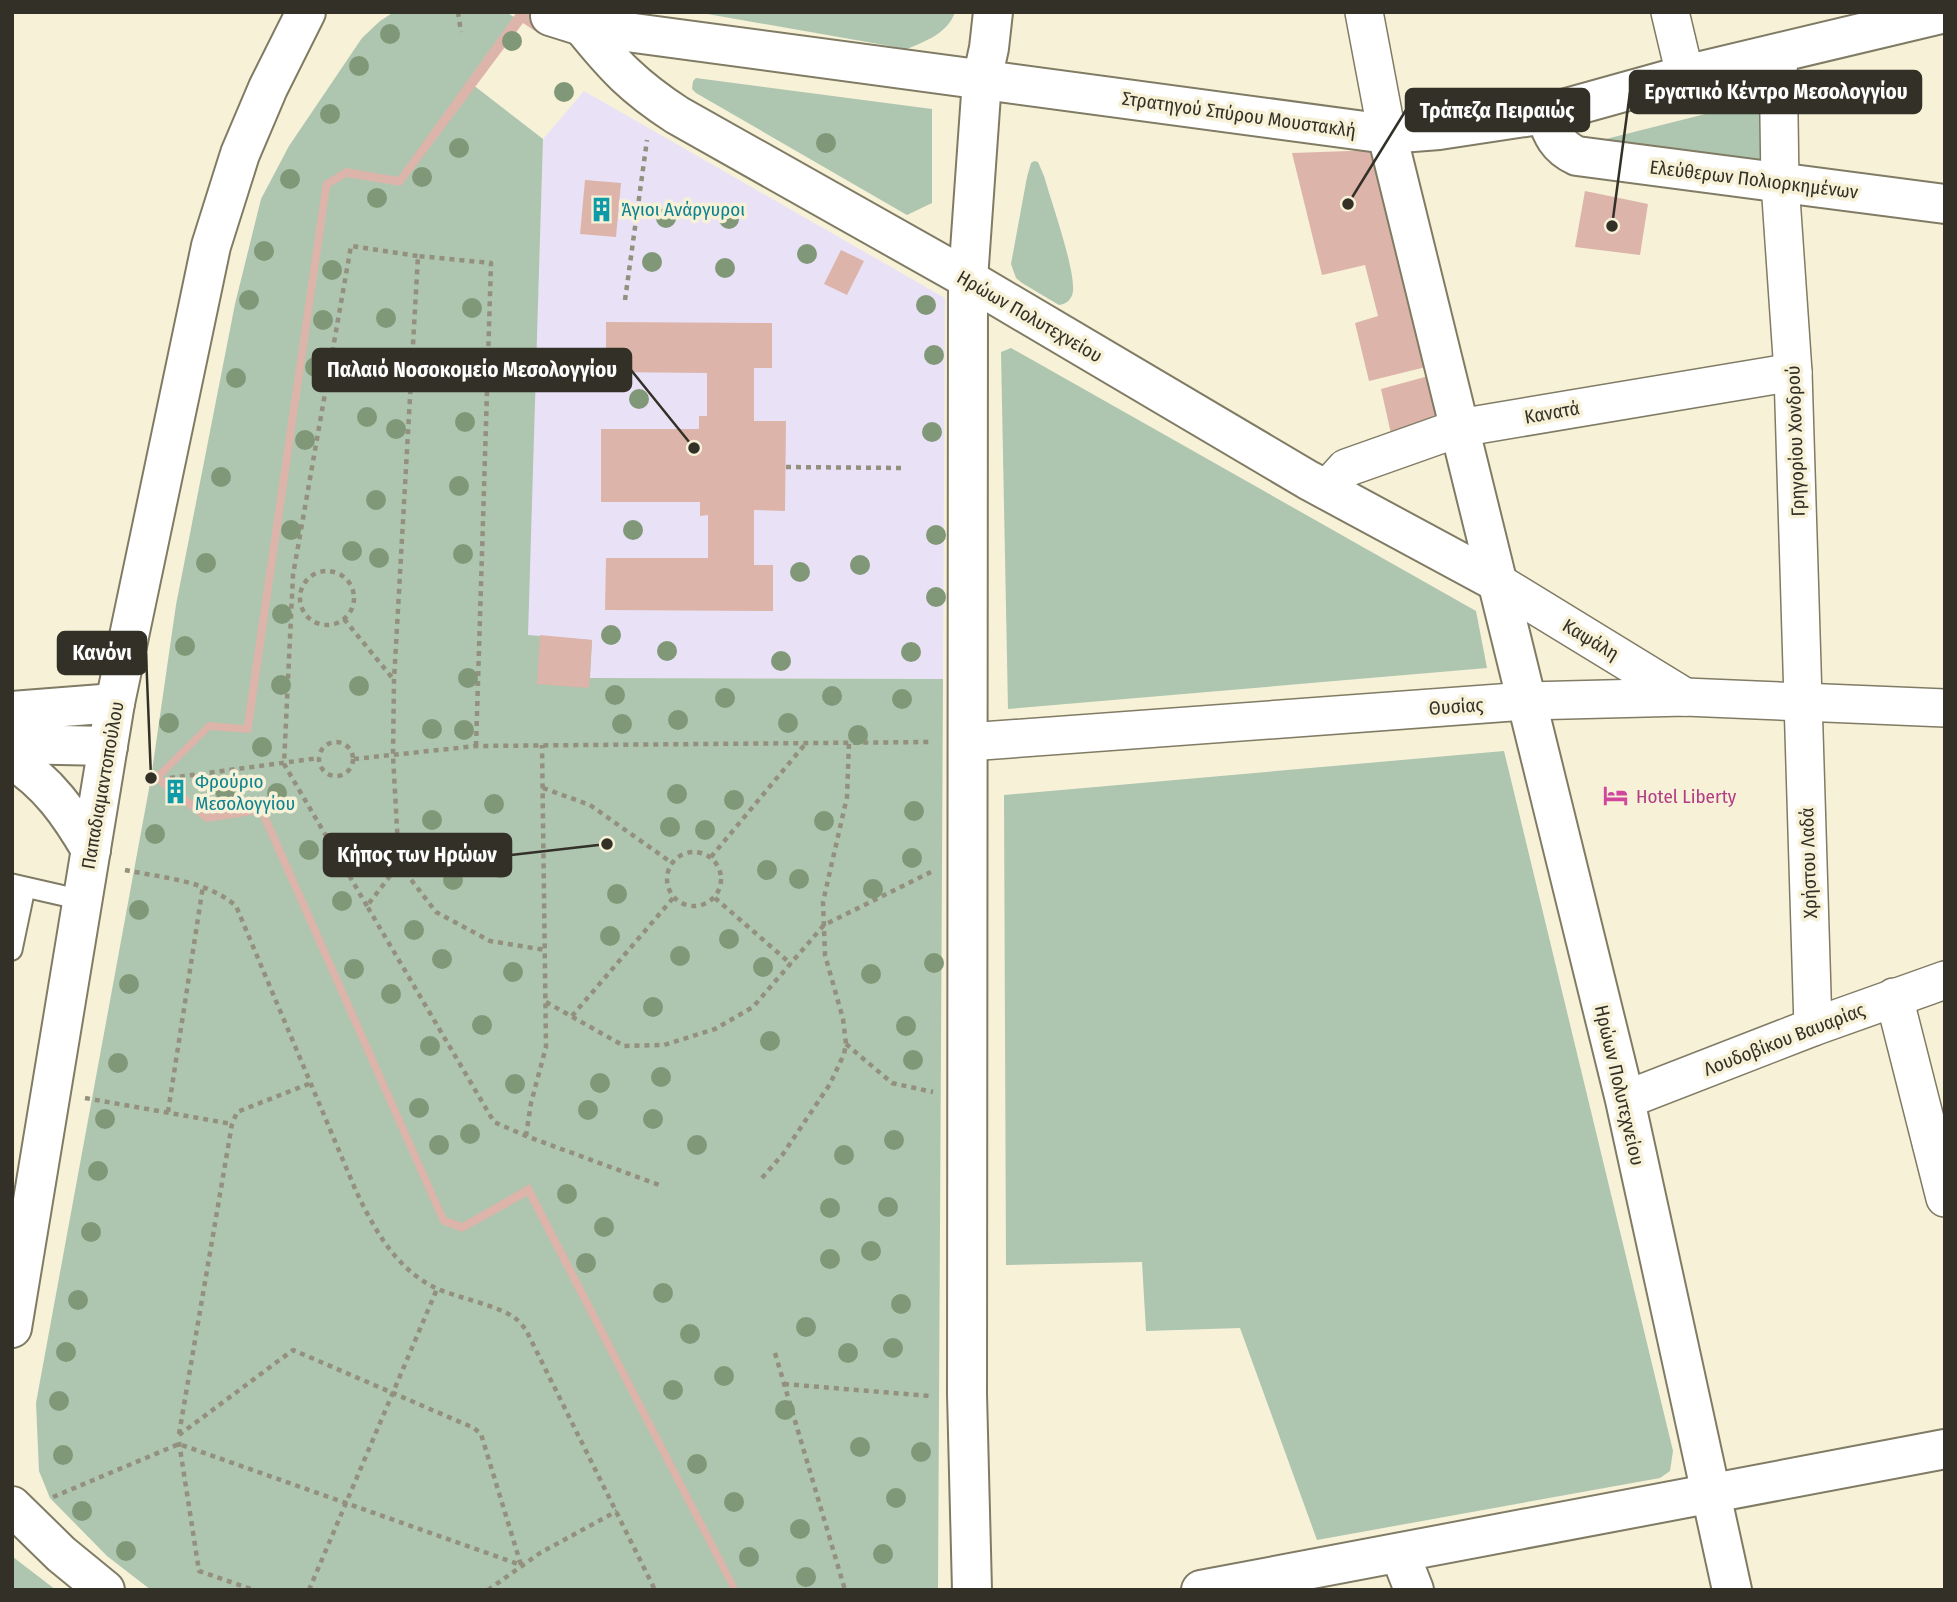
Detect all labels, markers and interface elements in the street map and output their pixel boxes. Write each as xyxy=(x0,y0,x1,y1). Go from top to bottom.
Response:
callout: Eργατικό Κέντρο Μεσολογγίου xyxy=(1630,71,1921,113)
text: Eργατικό Κέντρο Μεσολογγίου xyxy=(1644,79,1908,105)
street label: Στρατηγού Σπύρου Μουστακλή xyxy=(1121,87,1357,142)
callout: Τράπεζα Πειραιώς xyxy=(1406,89,1589,131)
text: Τράπεζα Πειραιώς xyxy=(1420,98,1575,124)
street label: Ελεύθερων Πολιορκημένων xyxy=(1648,155,1860,204)
building icon: Άγιοι Ανάργυροι xyxy=(587,195,615,223)
place label: Άγιοι Ανάργυροι xyxy=(621,198,745,221)
street label: Ηρώων Πολυτεχνείου xyxy=(953,266,1106,367)
callout: Παλαιό Νοσοκομείο Μεσολογγίου xyxy=(313,349,631,391)
text: Παλαιό Νοσοκομείο Μεσολογγίου xyxy=(327,357,617,383)
street label: Γρηγορίου Χονδρού xyxy=(1781,365,1810,517)
street label: Κανατά xyxy=(1523,396,1581,429)
street label: Καψάλη xyxy=(1558,614,1623,665)
callout: Κανόνι xyxy=(58,632,146,674)
text: Κανόνι xyxy=(72,640,132,666)
street label: Θυσίας xyxy=(1428,693,1484,720)
street label: Παπαδιαμαντοπούλου xyxy=(76,699,129,871)
place label: Φρούριο Μεσολογγίου xyxy=(195,770,295,815)
building icon: Φρούριο Μεσολογγίου xyxy=(161,778,189,806)
hotel icon: Hotel Liberty xyxy=(1602,782,1630,810)
place label: Hotel Liberty xyxy=(1636,785,1737,808)
street label: Χρήστου Λαδά xyxy=(1795,807,1822,919)
callout: Κήπος των Ηρώων xyxy=(324,834,511,876)
text: Κήπος των Ηρώων xyxy=(337,842,497,868)
street label: Λουδοβίκου Βαυαρίας xyxy=(1700,998,1868,1081)
street label: Ηρώων Πολυτεχνείου xyxy=(1590,1003,1649,1168)

